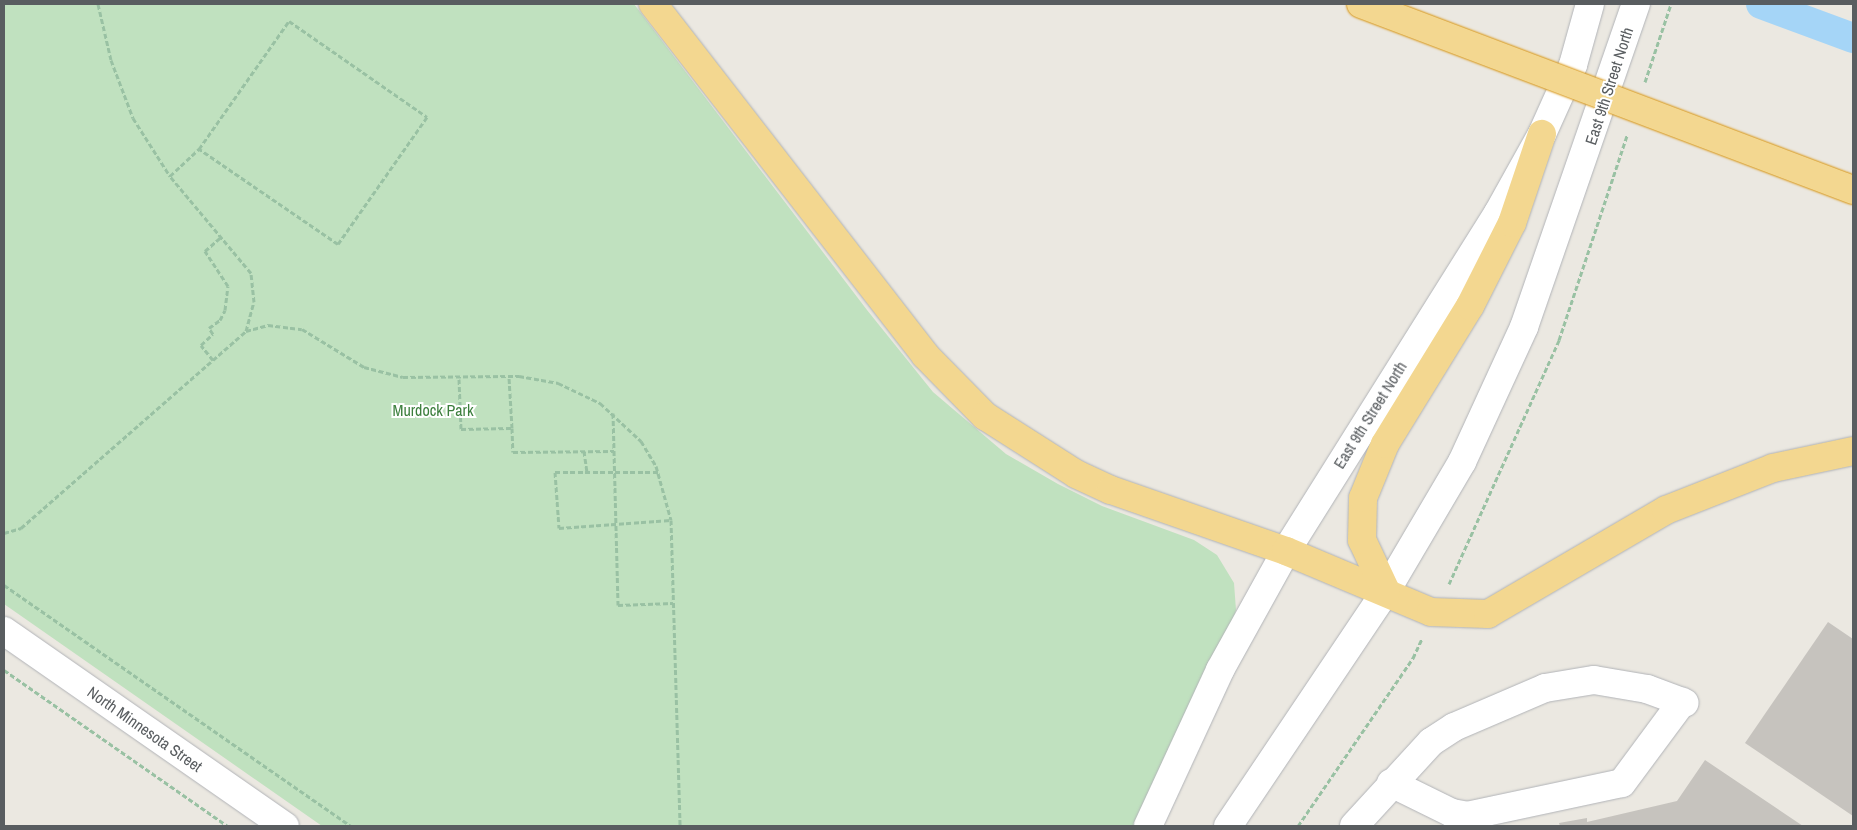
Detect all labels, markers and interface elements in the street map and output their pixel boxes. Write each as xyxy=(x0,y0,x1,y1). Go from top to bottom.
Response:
street label: East 9th Street North xyxy=(1581,25,1637,147)
street label: East 9th Street North xyxy=(1329,358,1411,472)
park label: Murdock Park xyxy=(393,400,473,420)
street label: North Minnesota Street xyxy=(84,682,206,776)

